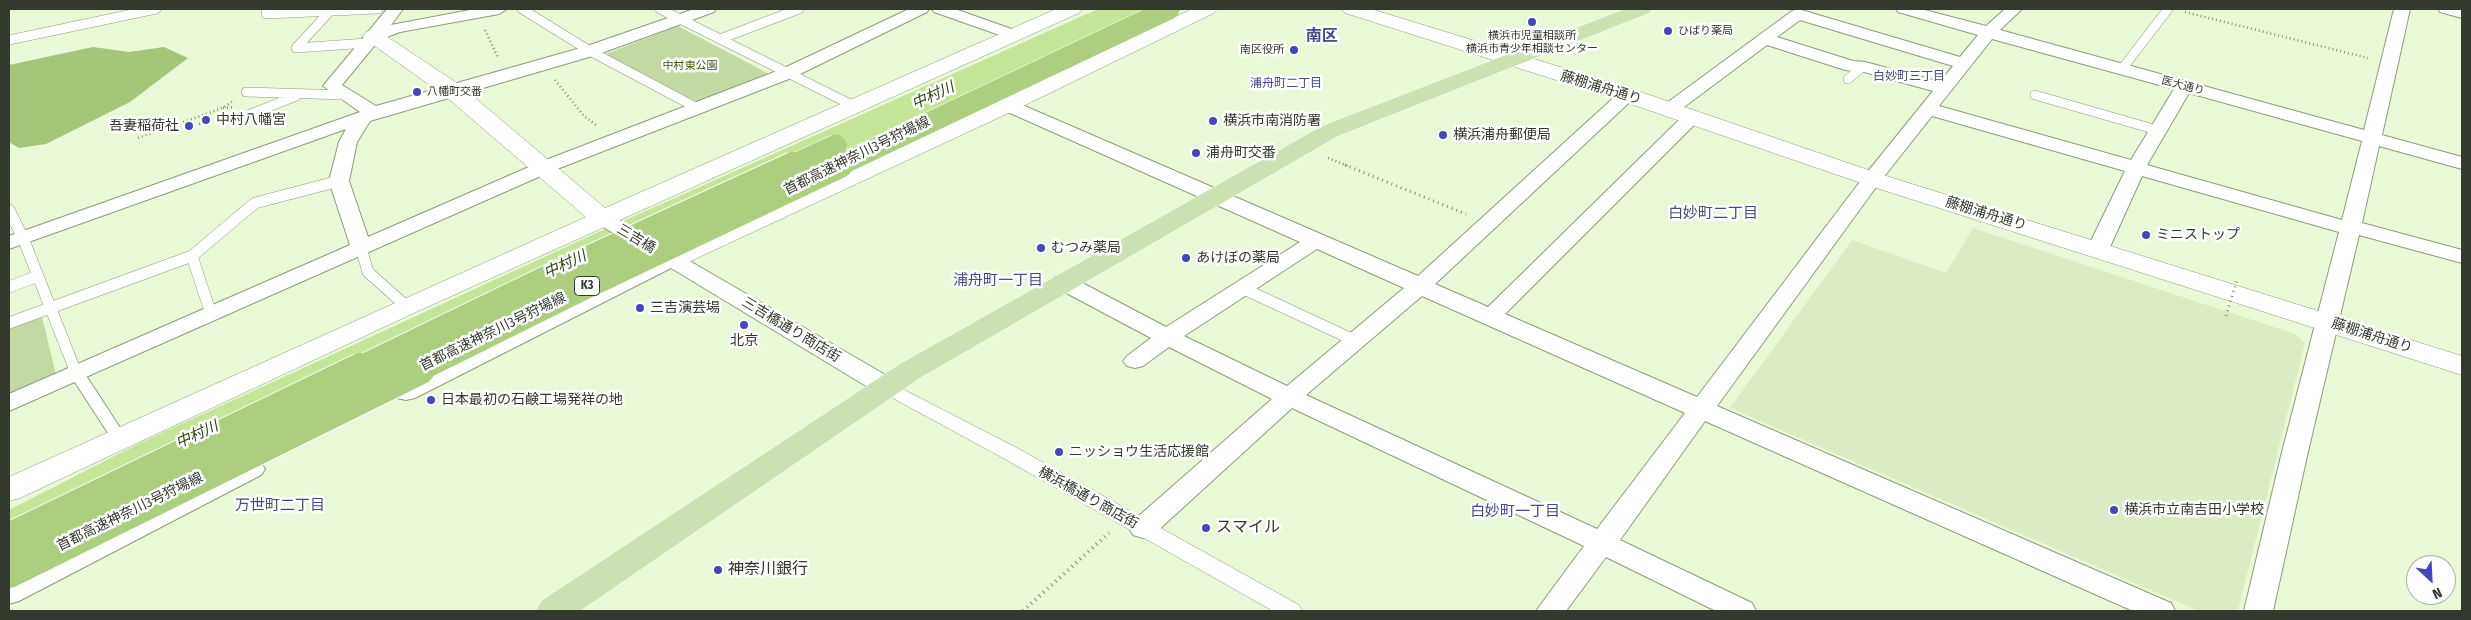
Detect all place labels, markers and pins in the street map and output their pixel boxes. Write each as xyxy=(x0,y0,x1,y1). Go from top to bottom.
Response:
marker: 横浜市児童相談所 横浜市青少年相談センター xyxy=(1526,16,1538,28)
place label: ひばり薬局 xyxy=(1678,24,1733,38)
marker: ひばり薬局 xyxy=(1662,25,1674,37)
place label: 横浜市児童相談所 横浜市青少年相談センター xyxy=(1466,29,1598,55)
place label: 南区役所 xyxy=(1240,43,1284,57)
marker: 南区役所 xyxy=(1288,44,1300,56)
place label: 八幡町交番 xyxy=(427,85,482,99)
marker: 八幡町交番 xyxy=(411,86,423,98)
place label: 中村八幡宮 xyxy=(216,112,286,128)
place label: 横浜市南消防署 xyxy=(1223,113,1321,129)
marker: 中村八幡宮 xyxy=(200,114,212,126)
marker: 横浜市南消防署 xyxy=(1207,115,1219,127)
place label: 吾妻稲荷社 xyxy=(109,118,179,134)
marker: 吾妻稲荷社 xyxy=(183,120,195,132)
place label: 横浜浦舟郵便局 xyxy=(1453,127,1551,143)
marker: 横浜浦舟郵便局 xyxy=(1437,129,1449,141)
place label: 浦舟町交番 xyxy=(1206,145,1276,161)
marker: 浦舟町交番 xyxy=(1190,147,1202,159)
place label: ミニストップ xyxy=(2156,227,2240,243)
marker: ミニストップ xyxy=(2140,229,2152,241)
place label: むつみ薬局 xyxy=(1051,240,1121,256)
marker: むつみ薬局 xyxy=(1035,242,1047,254)
place label: あけぼの薬局 xyxy=(1196,250,1280,266)
marker: あけぼの薬局 xyxy=(1180,252,1192,264)
place label: 三吉演芸場 xyxy=(650,300,720,316)
marker: 三吉演芸場 xyxy=(634,302,646,314)
marker: 北京 xyxy=(738,319,750,331)
place label: 北京 xyxy=(730,333,758,349)
place label: 日本最初の石鹸工場発祥の地 xyxy=(441,392,623,408)
marker: 日本最初の石鹸工場発祥の地 xyxy=(425,394,437,406)
place label: ニッショウ生活応援館 xyxy=(1069,444,1209,460)
marker: ニッショウ生活応援館 xyxy=(1053,446,1065,458)
place label: 横浜市立南吉田小学校 xyxy=(2124,502,2264,518)
marker: 横浜市立南吉田小学校 xyxy=(2108,504,2120,516)
place label: スマイル xyxy=(1216,518,1280,538)
marker: スマイル xyxy=(1200,522,1212,534)
place label: 神奈川銀行 xyxy=(728,560,808,580)
marker: 神奈川銀行 xyxy=(712,564,724,576)

